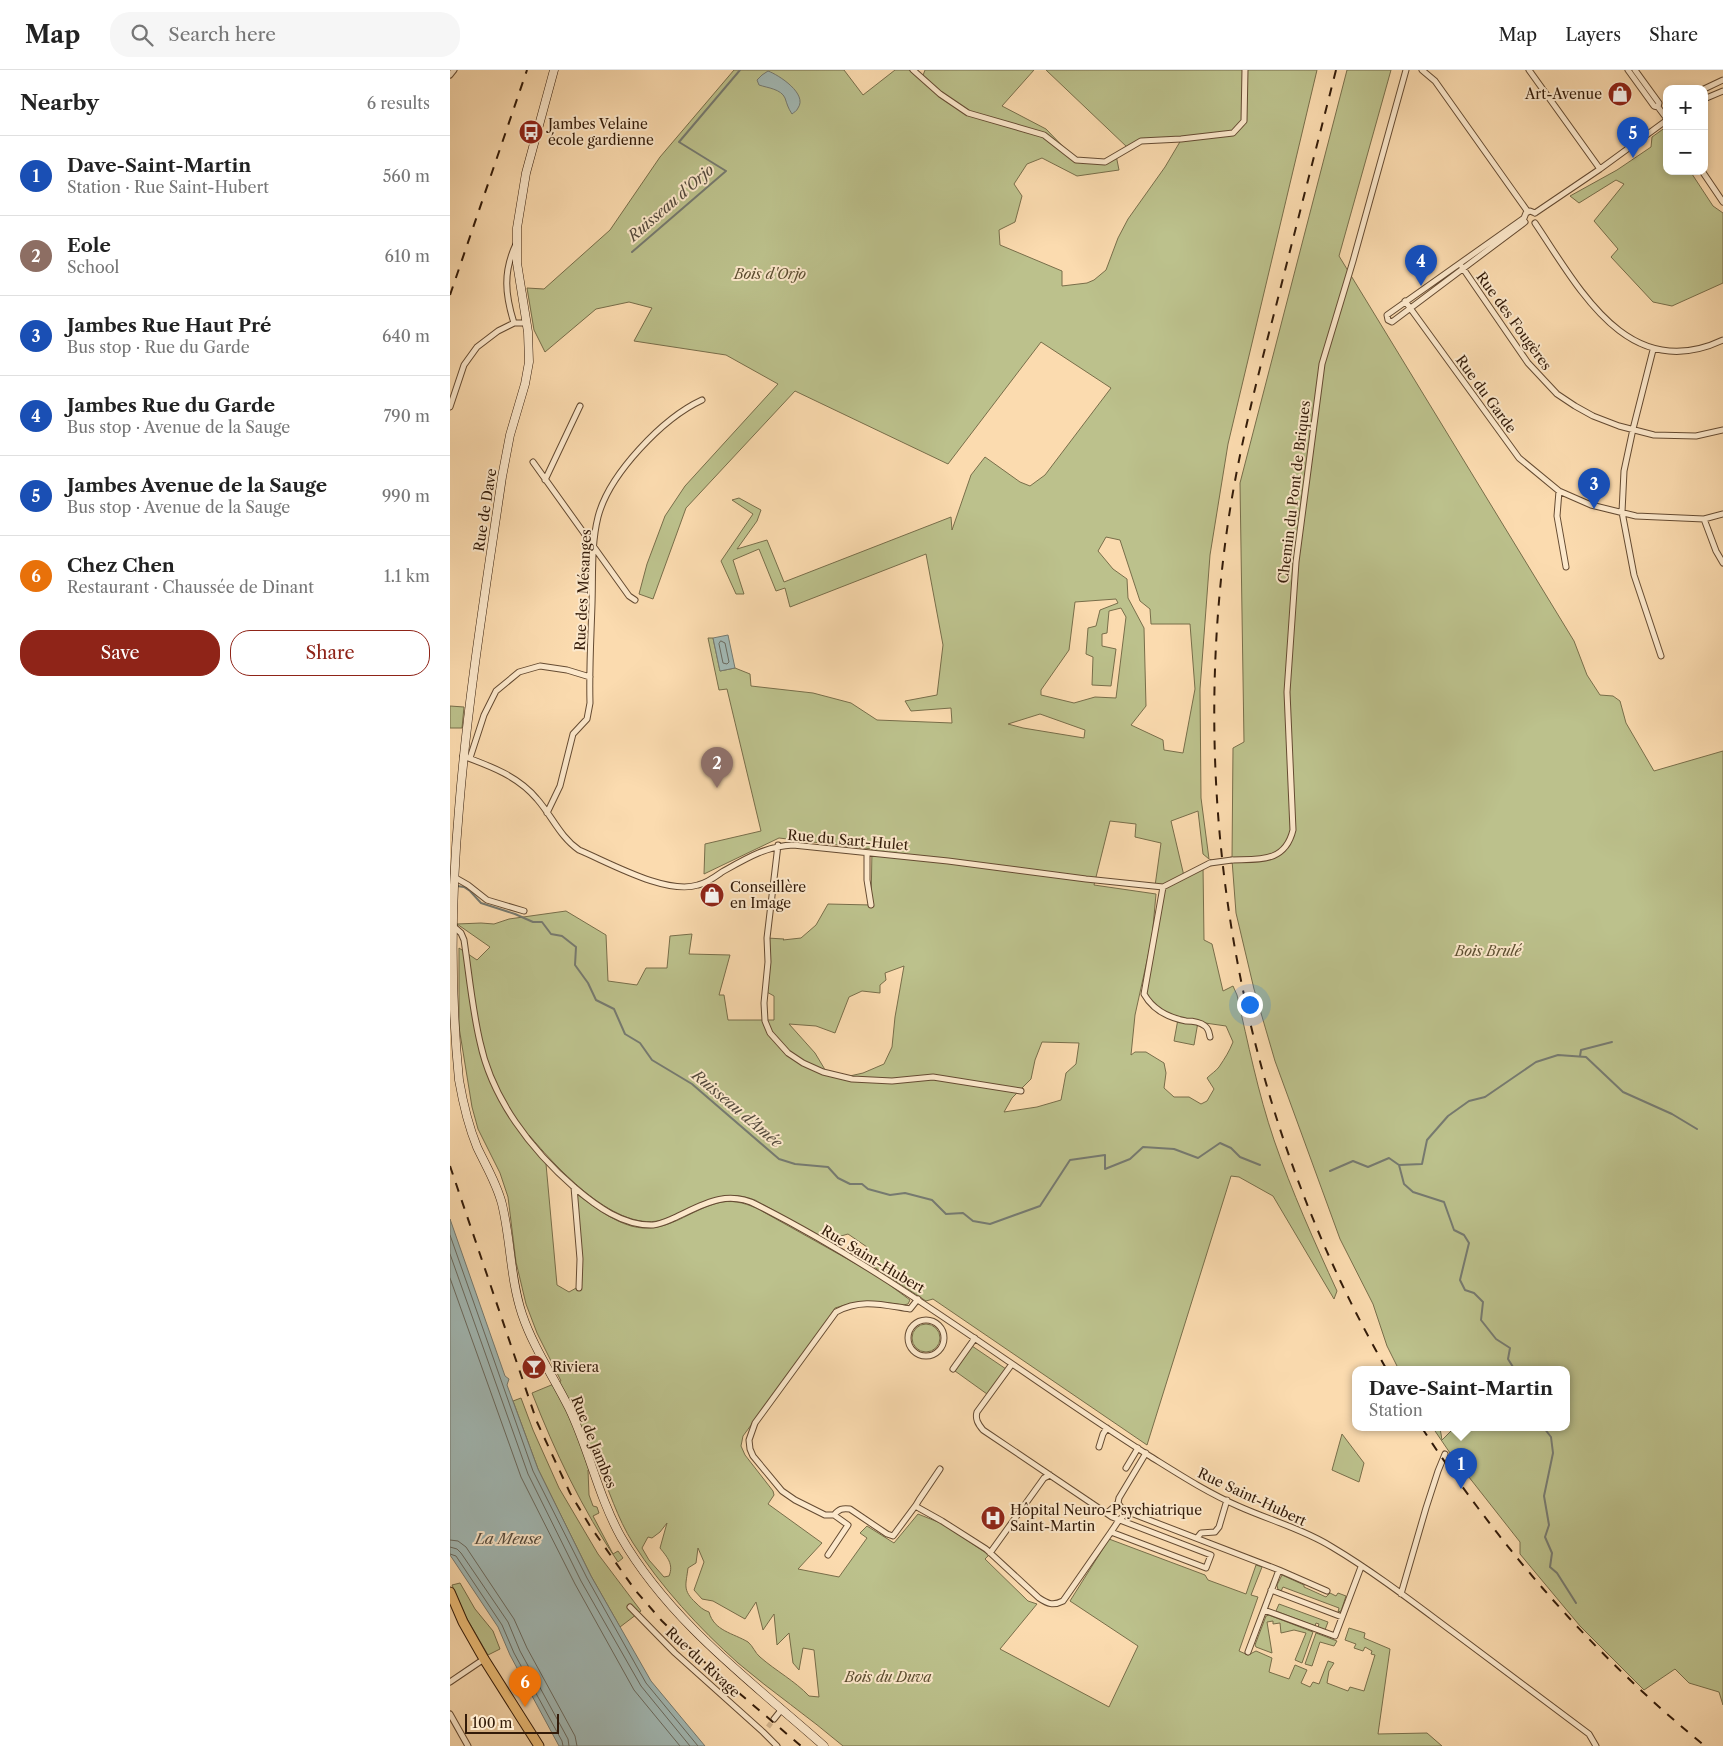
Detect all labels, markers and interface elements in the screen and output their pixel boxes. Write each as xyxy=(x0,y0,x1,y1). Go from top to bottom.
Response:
search box xyxy=(110,12,460,57)
text: Map xyxy=(25,20,80,49)
icon: search xyxy=(128,21,156,49)
text: Search here xyxy=(168,23,276,46)
text: Map xyxy=(1499,24,1537,46)
text: Layers xyxy=(1565,24,1621,46)
text: Share xyxy=(1649,24,1698,46)
shop icon: Art-Avenue xyxy=(1607,81,1633,107)
place label: Art-Avenue xyxy=(1524,85,1602,103)
map controls xyxy=(1663,85,1708,175)
button: + xyxy=(1663,85,1708,130)
text: Nearby xyxy=(20,90,99,115)
text: 6 results xyxy=(367,93,430,113)
place label: Jambes Velaine école gardienne xyxy=(546,115,654,149)
pin: 5 xyxy=(1617,117,1649,158)
bus stop icon: Jambes Velaine école gardienne xyxy=(518,119,544,145)
button: − xyxy=(1663,130,1708,175)
text: Dave-Saint-Martin xyxy=(67,154,251,177)
water label: Ruisseau d'Orjo xyxy=(623,160,718,246)
text: 1 xyxy=(32,166,40,186)
text: 560 m xyxy=(383,166,430,186)
text: Station · Rue Saint-Hubert xyxy=(67,177,269,197)
text: Eole xyxy=(67,234,111,257)
pin: 4 xyxy=(1405,245,1437,286)
text: 2 xyxy=(31,246,41,266)
text: 610 m xyxy=(385,246,430,266)
text: School xyxy=(67,257,119,277)
park label: Bois d'Orjo xyxy=(733,265,806,283)
street label: Rue des Fougères xyxy=(1472,268,1556,374)
text: Jambes Rue Haut Pré xyxy=(67,314,271,337)
text: 3 xyxy=(31,326,41,346)
text: 640 m xyxy=(382,326,430,346)
text: Bus stop · Rue du Garde xyxy=(67,337,250,357)
street label: Rue du Garde xyxy=(1452,351,1520,437)
text: Jambes Rue du Garde xyxy=(67,394,275,417)
street label: Chemin du Pont de Briques xyxy=(1274,400,1314,584)
text: 4 xyxy=(31,406,41,426)
text: 790 m xyxy=(383,406,430,426)
text: Bus stop · Avenue de la Sauge xyxy=(67,417,290,437)
street label: Rue de Dave xyxy=(470,467,500,553)
pin: 3 xyxy=(1578,468,1610,509)
text: Jambes Avenue de la Sauge xyxy=(67,474,327,497)
text: 5 xyxy=(32,486,40,506)
text: 990 m xyxy=(382,486,430,506)
text: Bus stop · Avenue de la Sauge xyxy=(67,497,290,517)
street label: Rue des Mésanges xyxy=(571,529,595,651)
text: Chez Chen xyxy=(67,554,175,577)
text: 6 xyxy=(31,566,41,586)
text: 1.1 km xyxy=(384,566,430,586)
text: Restaurant · Chaussée de Dinant xyxy=(67,577,314,597)
button: Save xyxy=(20,630,220,676)
button: Share xyxy=(230,630,430,676)
pin: 2 xyxy=(701,747,733,788)
street label: Rue du Sart-Hulet xyxy=(787,826,909,854)
place label: Conseillère en Image xyxy=(730,878,806,912)
shop icon: Conseillère en Image xyxy=(699,882,725,908)
park label: Bois Brulé xyxy=(1454,942,1523,960)
your location xyxy=(1237,992,1263,1018)
water label: Ruisseau d'Amée xyxy=(688,1065,787,1152)
street label: Rue Saint-Hubert xyxy=(818,1221,928,1297)
bar icon: Riviera xyxy=(521,1354,547,1380)
place label: Riviera xyxy=(552,1358,600,1376)
popup xyxy=(1352,1366,1570,1431)
text: Dave-Saint-Martin xyxy=(1369,1377,1553,1400)
street label: Rue de Jambes xyxy=(567,1393,621,1491)
text: Station xyxy=(1369,1400,1423,1420)
pin: 1 xyxy=(1445,1448,1477,1489)
street label: Rue Saint-Hubert xyxy=(1195,1464,1309,1530)
place label: Hôpital Neuro-Psychiatrique Saint-Martin xyxy=(1010,1501,1202,1535)
hospital icon: Hôpital Neuro-Psychiatrique Saint-Martin xyxy=(980,1505,1006,1531)
water label: La Meuse xyxy=(474,1529,542,1548)
street label: Rue du Rivage xyxy=(662,1623,744,1701)
pin: 6 xyxy=(509,1666,541,1707)
park label: Bois du Duva xyxy=(844,1668,932,1686)
scale bar xyxy=(465,1711,559,1734)
text: 100 m xyxy=(472,1714,512,1732)

